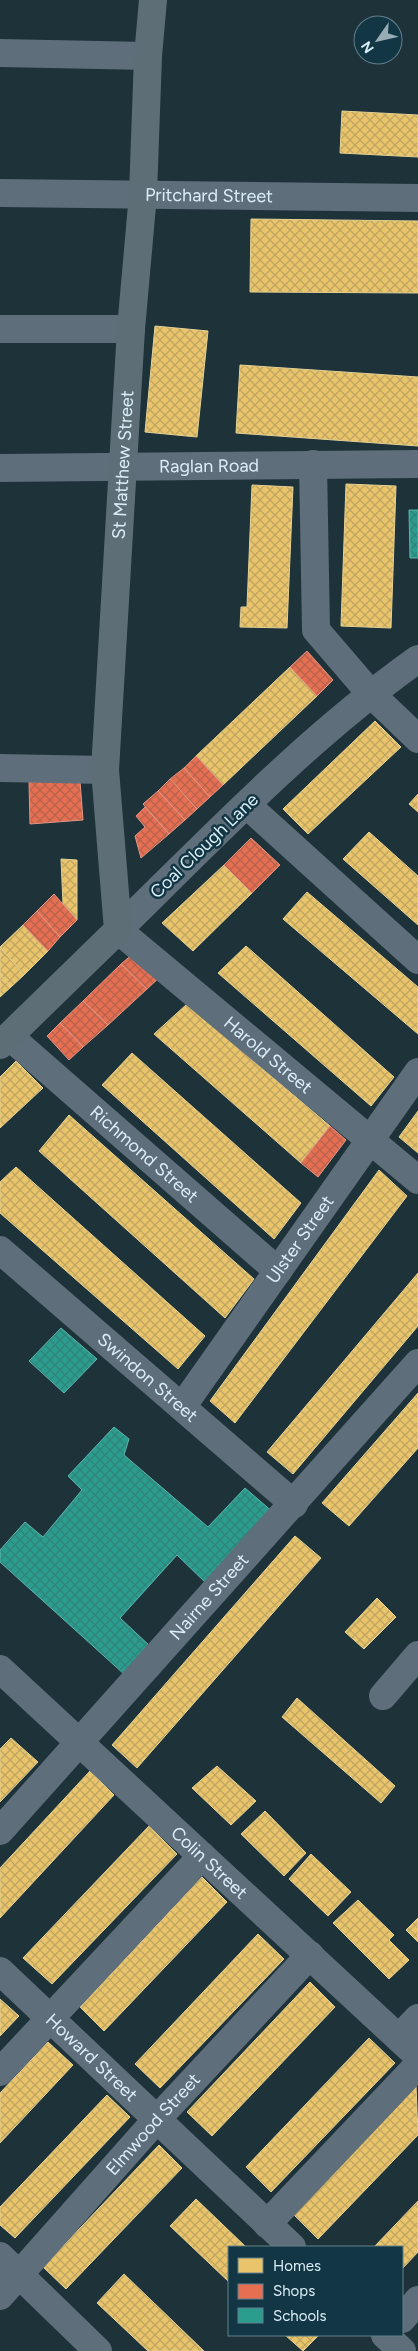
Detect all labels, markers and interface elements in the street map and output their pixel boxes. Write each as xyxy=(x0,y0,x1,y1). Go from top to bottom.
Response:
north arrow xyxy=(353,15,403,65)
text: N xyxy=(358,38,378,56)
street label: Pritchard Street xyxy=(145,184,273,207)
street label: St Matthew Street xyxy=(108,390,138,540)
street label: Raglan Road xyxy=(159,455,259,477)
street label: Coal Clough Lane xyxy=(145,789,263,903)
street label: Harold Street xyxy=(219,1012,317,1098)
street label: Richmond Street xyxy=(85,1101,203,1207)
street label: Ulster Street xyxy=(262,1191,339,1288)
street label: Swindon Street xyxy=(93,1328,202,1427)
street label: Nairne Street xyxy=(165,1549,254,1644)
street label: Colin Street xyxy=(166,1822,252,1904)
street label: Howard Street xyxy=(41,2009,142,2106)
street label: Elmwood Street xyxy=(101,2069,205,2180)
legend xyxy=(228,2246,403,2336)
text: Homes xyxy=(273,2257,321,2275)
text: Shops xyxy=(273,2282,315,2300)
text: Schools xyxy=(273,2307,326,2325)

